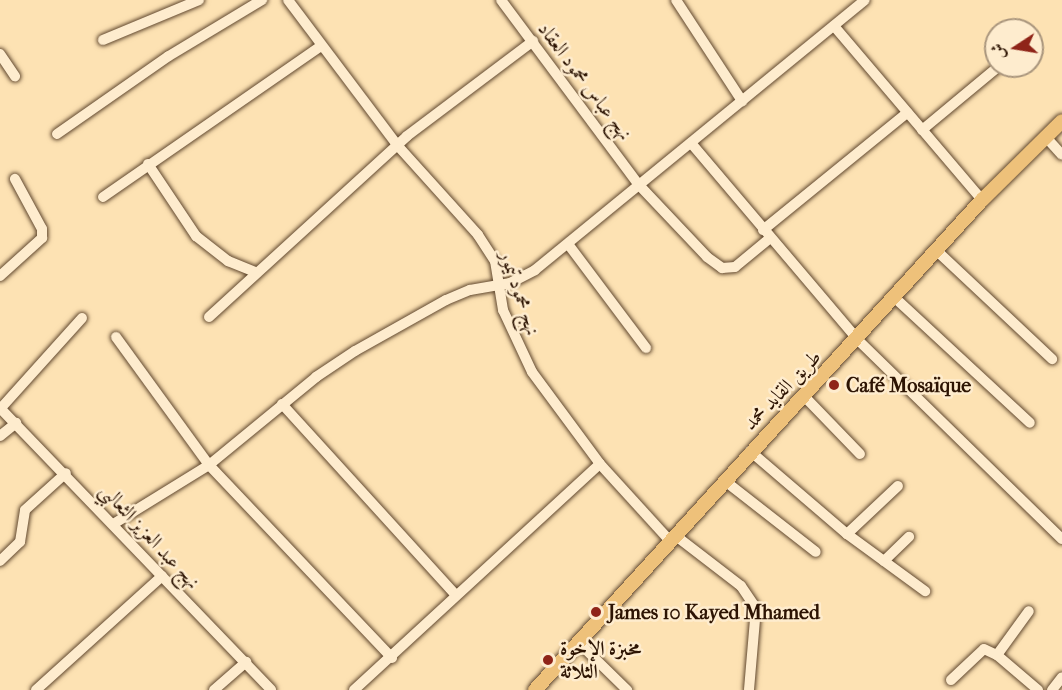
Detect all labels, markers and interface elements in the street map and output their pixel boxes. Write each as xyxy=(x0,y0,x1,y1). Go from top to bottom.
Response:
street label: نهج عباس محمود العقاد xyxy=(533,17,637,145)
north arrow xyxy=(984,18,1044,78)
text: ش xyxy=(987,42,1009,61)
street label: نهج محمود تيمور xyxy=(495,248,545,338)
street label: طريق القايد محمد xyxy=(738,345,826,435)
place label: Café Mosaïque xyxy=(846,373,971,397)
marker: Café Mosaïque xyxy=(827,378,841,392)
street label: نهج عبد العزيز الثعالبي xyxy=(95,478,205,594)
place label: James 10 Kayed Mhamed xyxy=(608,600,820,624)
marker: James 10 Kayed Mhamed xyxy=(589,605,603,619)
place label: مخبزة الإخوة الثلاثة xyxy=(560,636,641,683)
marker: مخبزة الإخوة الثلاثة xyxy=(541,653,555,667)

